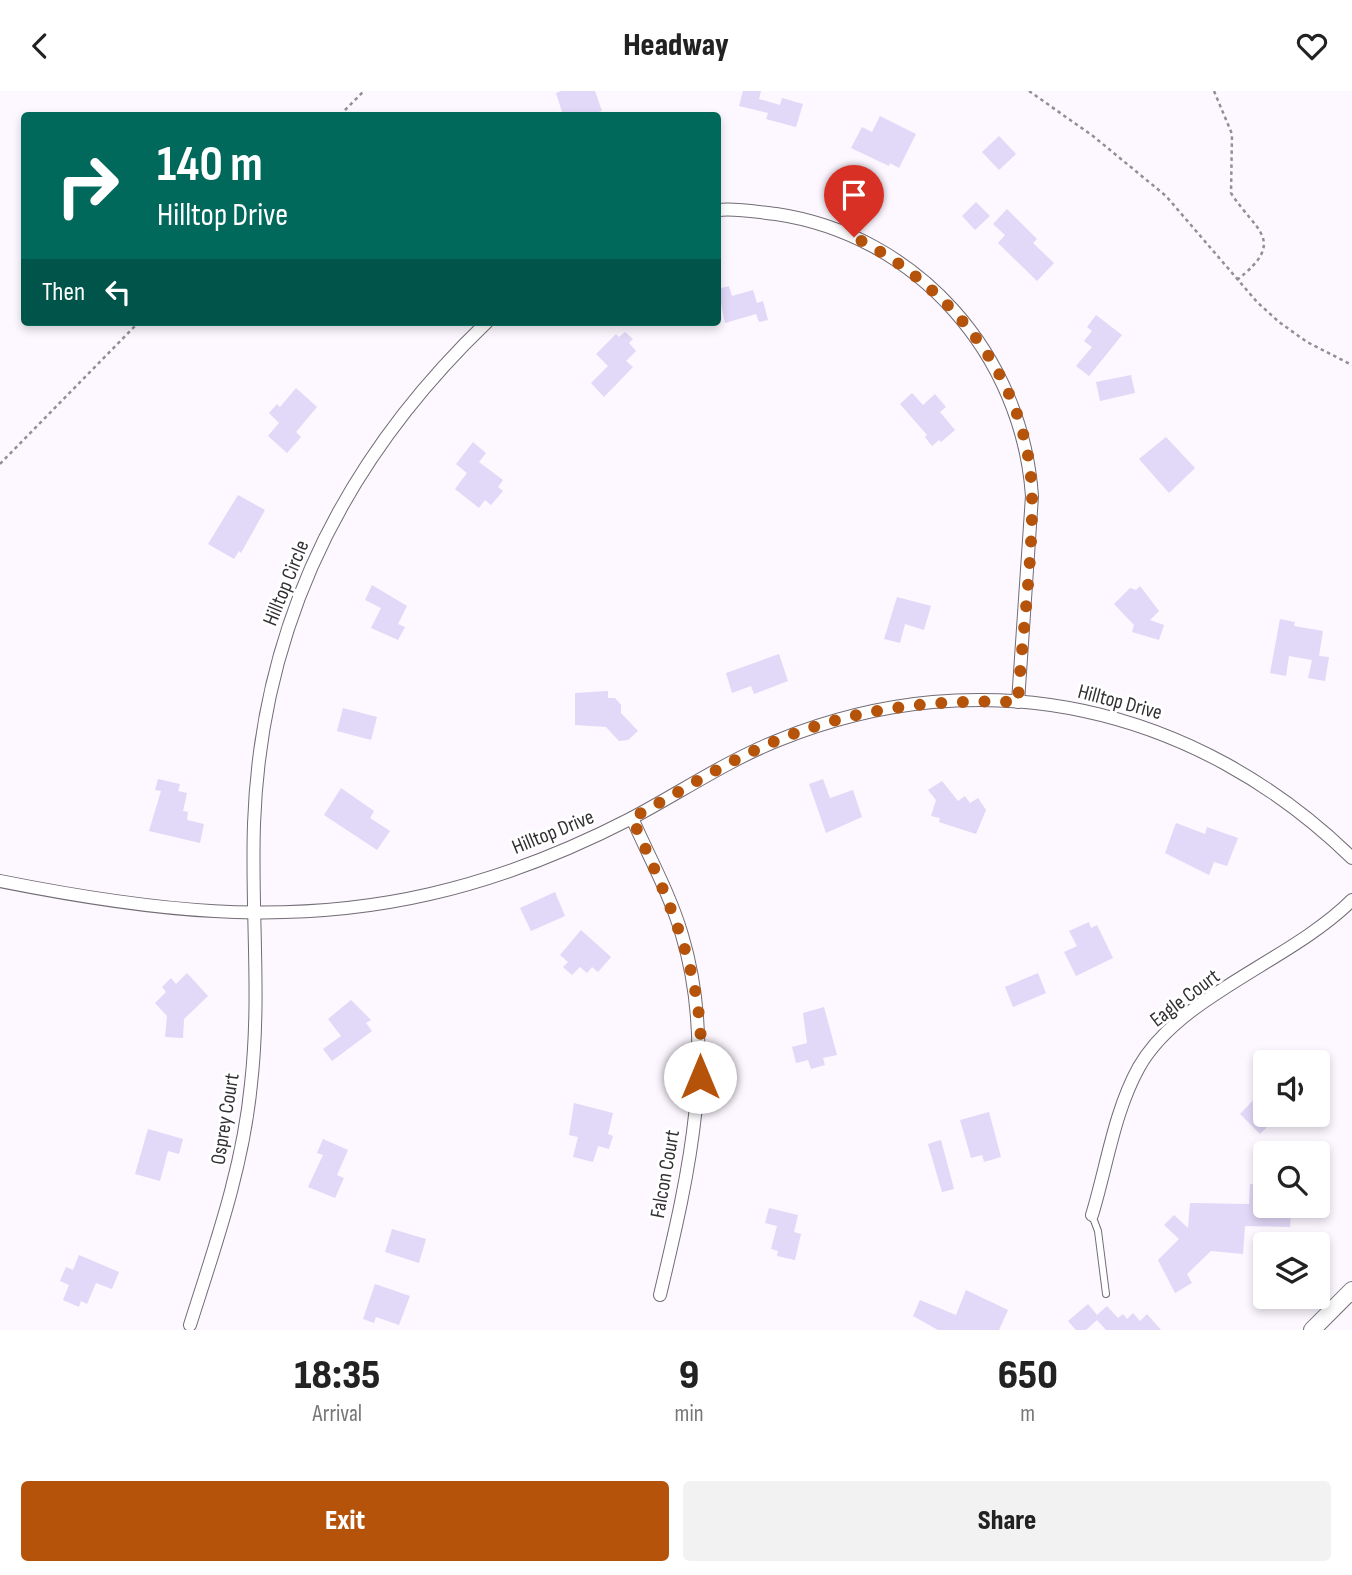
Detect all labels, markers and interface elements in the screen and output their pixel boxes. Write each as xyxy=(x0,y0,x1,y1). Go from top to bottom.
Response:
text: Headway xyxy=(623,26,729,65)
icon: back xyxy=(21,27,59,65)
icon: heart xyxy=(1293,27,1331,65)
text: 140 m xyxy=(157,136,263,195)
icon: right xyxy=(42,140,133,231)
pin xyxy=(824,165,884,237)
icon: arrive xyxy=(835,176,873,214)
text: Hilltop Drive xyxy=(157,196,288,235)
icon: left xyxy=(99,273,137,311)
text: Then xyxy=(42,277,85,308)
street label: Hilltop Circle xyxy=(258,537,314,629)
street label: Hilltop Drive xyxy=(1075,679,1165,725)
street label: Hilltop Drive xyxy=(508,804,598,860)
street label: Eagle Court xyxy=(1145,964,1225,1032)
position arrow xyxy=(663,1040,737,1114)
map controls xyxy=(1253,1050,1330,1309)
button: sound xyxy=(1253,1050,1330,1127)
street label: Osprey Court xyxy=(205,1072,245,1166)
street label: Falcon Court xyxy=(645,1128,685,1220)
button: search xyxy=(1253,1141,1330,1218)
button: layers xyxy=(1253,1232,1330,1309)
text: 18:35 xyxy=(294,1350,380,1401)
text: 9 xyxy=(679,1350,699,1401)
text: 650 xyxy=(998,1350,1058,1401)
text: Arrival xyxy=(313,1400,362,1428)
text: min xyxy=(675,1400,704,1428)
text: m xyxy=(1020,1400,1035,1428)
button: Exit xyxy=(21,1481,669,1561)
button: Share xyxy=(683,1481,1331,1561)

